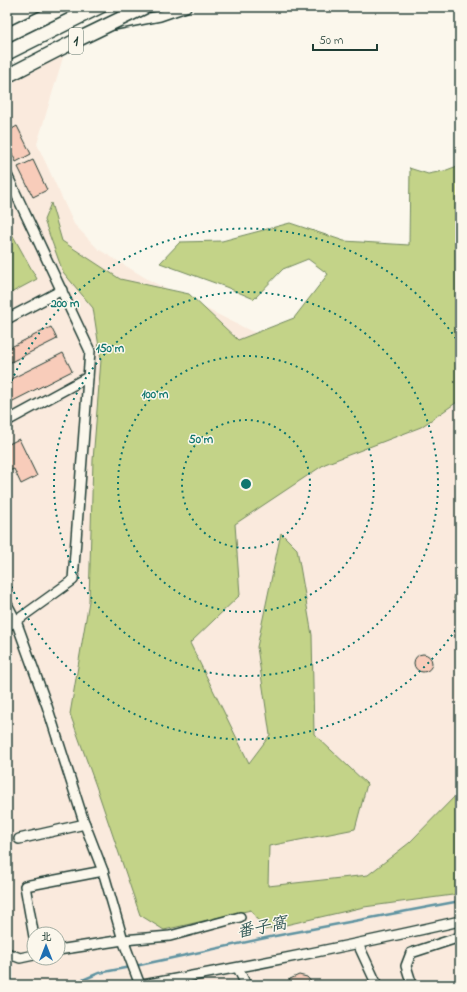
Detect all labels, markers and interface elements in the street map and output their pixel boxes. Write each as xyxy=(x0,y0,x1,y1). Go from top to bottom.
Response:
scale bar xyxy=(313,26,377,52)
road number: 1 xyxy=(69,28,83,54)
text: 50 m xyxy=(319,32,343,50)
text: 200 m xyxy=(50,295,80,313)
text: 150 m xyxy=(96,340,125,358)
text: 100 m xyxy=(142,386,169,404)
text: 50 m xyxy=(189,431,214,449)
centre of rings xyxy=(239,477,253,491)
water label: 番子窩 xyxy=(235,910,291,945)
north arrow xyxy=(26,926,66,966)
text: 北 xyxy=(41,929,52,945)

